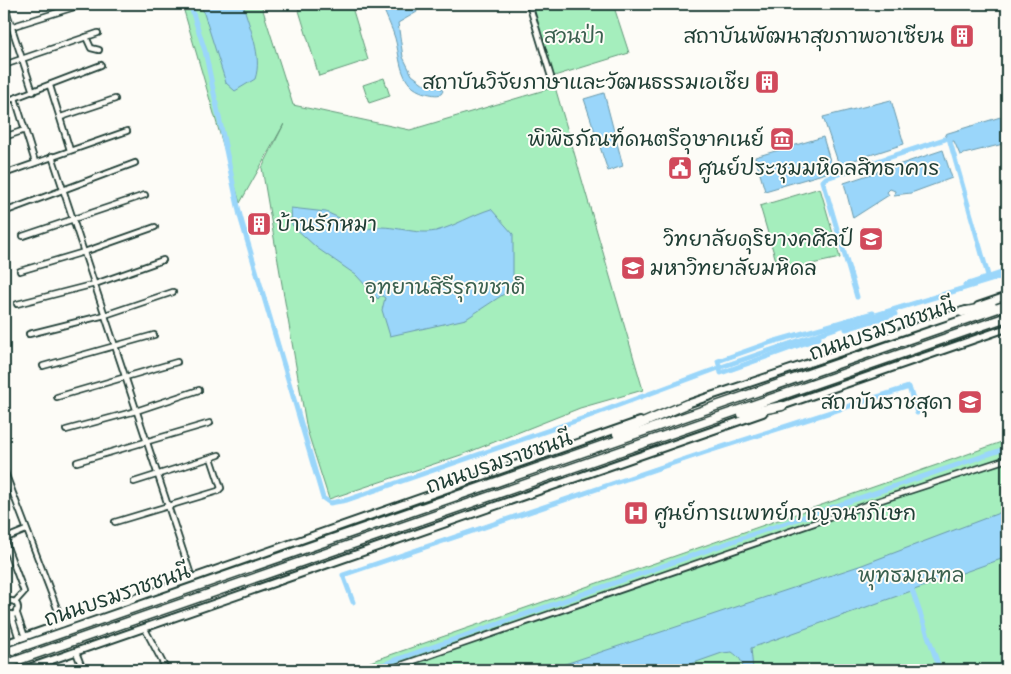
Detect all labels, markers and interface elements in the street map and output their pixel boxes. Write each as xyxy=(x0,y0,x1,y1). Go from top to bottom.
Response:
park label: สวนป่า xyxy=(544,23,604,49)
place label: สถาบันพัฒนาสุขภาพอาเซียน xyxy=(684,23,944,52)
building icon: สถาบันพัฒนาสุขภาพอาเซียน xyxy=(949,23,975,49)
place label: สถาบันวิจัยภาษาและวัฒนธรรมเอเชีย xyxy=(422,69,750,95)
building icon: สถาบันวิจัยภาษาและวัฒนธรรมเอเชีย xyxy=(754,69,780,95)
place label: พิพิธภัณฑ์ดนตรีอุษาคเนย์ xyxy=(527,126,764,155)
museum icon: พิพิธภัณฑ์ดนตรีอุษาคเนย์ xyxy=(769,126,795,152)
public building icon: ศูนย์ประชุมมหิดลสิทธาคาร xyxy=(667,155,693,181)
place label: ศูนย์ประชุมมหิดลสิทธาคาร xyxy=(698,155,939,184)
building icon: บ้านรักหมา xyxy=(246,211,272,237)
place label: บ้านรักหมา xyxy=(276,211,377,237)
place label: วิทยาลัยดุริยางคศิลป์ xyxy=(663,226,854,255)
school or university icon: วิทยาลัยดุริยางคศิลป์ xyxy=(858,226,884,252)
school or university icon: มหาวิทยาลัยมหิดล xyxy=(620,255,646,281)
place label: มหาวิทยาลัยมหิดล xyxy=(650,255,817,281)
park label: อุทยานสิรีรุกขชาติ xyxy=(365,274,525,303)
street label: ถนนบรมราชชนนี xyxy=(805,292,959,366)
place label: สถาบันราชสุดา xyxy=(821,389,952,418)
school or university icon: สถาบันราชสุดา xyxy=(957,389,983,415)
street label: ถนนบรมราชชนนี xyxy=(422,425,576,499)
hospital icon: ศูนย์การแพทย์กาญจนาภิเษก xyxy=(623,500,649,526)
place label: ศูนย์การแพทย์กาญจนาภิเษก xyxy=(654,500,916,529)
street label: ถนนบรมราชชนนี xyxy=(40,558,194,632)
park label: พุทธมณฑล xyxy=(858,562,964,591)

